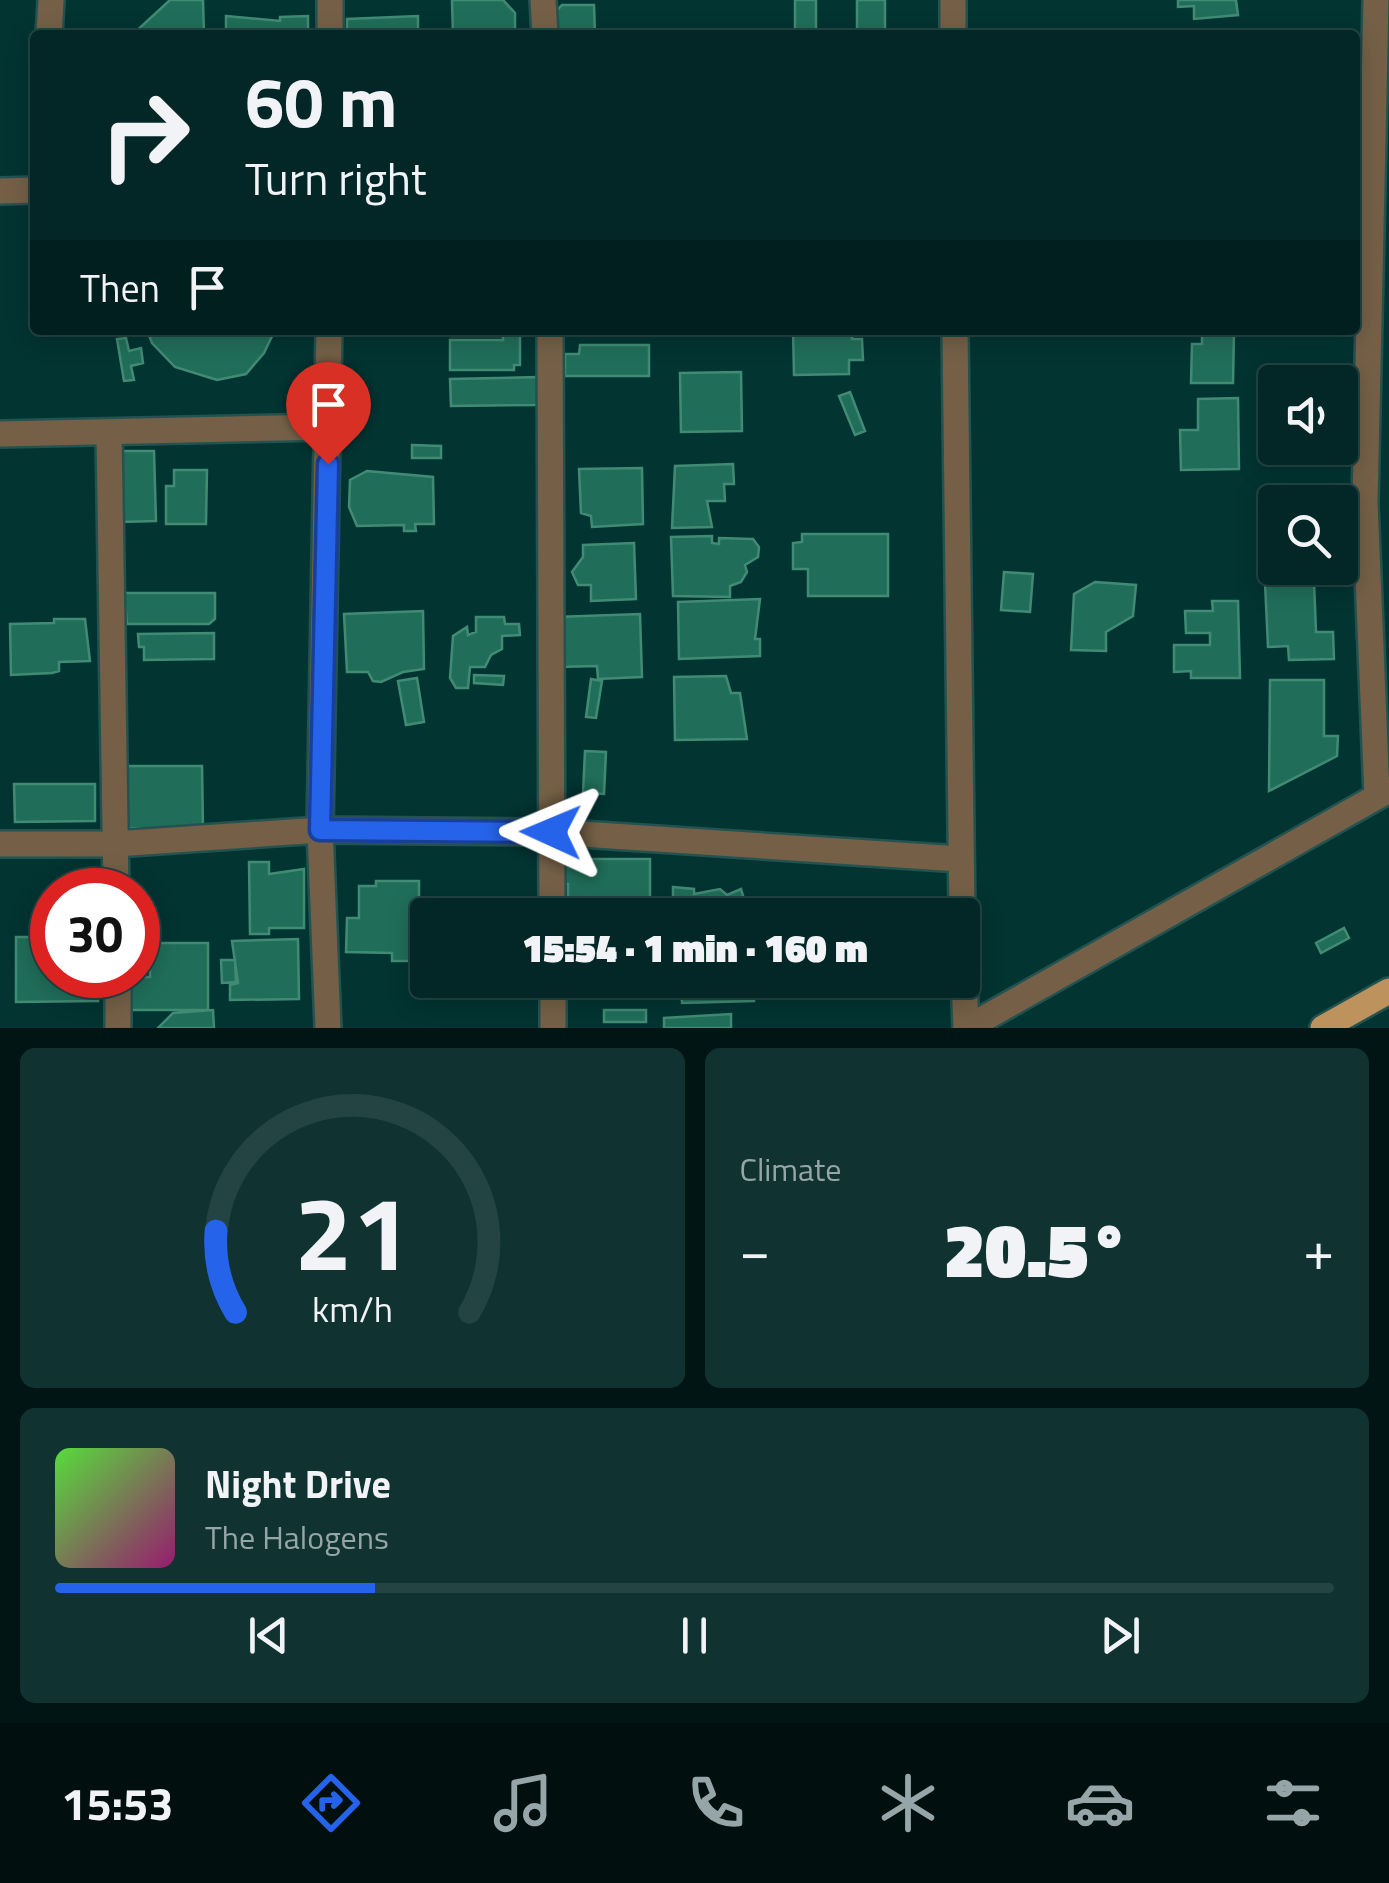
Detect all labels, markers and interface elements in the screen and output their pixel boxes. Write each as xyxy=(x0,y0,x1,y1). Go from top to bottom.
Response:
text: 60 m xyxy=(245,48,398,154)
icon: right xyxy=(80,70,210,200)
text: Turn right xyxy=(245,144,427,212)
text: Then xyxy=(80,259,160,317)
icon: arrive xyxy=(180,260,235,315)
pin xyxy=(286,362,371,465)
map controls xyxy=(1258,365,1358,585)
button: sound xyxy=(1258,365,1358,465)
icon: arrive xyxy=(301,377,356,432)
button: search xyxy=(1258,485,1358,585)
position arrow xyxy=(499,780,603,884)
speed limit sign: 30 xyxy=(30,868,160,998)
text: 15:54 · 1 min · 160 m xyxy=(522,919,868,977)
text: Climate xyxy=(740,1145,841,1193)
text: 21 xyxy=(294,1152,410,1310)
text: 20.5° xyxy=(944,1192,1130,1306)
text: − xyxy=(740,1208,770,1291)
text: + xyxy=(1303,1208,1334,1291)
text: km/h xyxy=(312,1281,393,1336)
text: Night Drive xyxy=(205,1455,391,1513)
text: The Halogens xyxy=(205,1513,389,1561)
icon: previous xyxy=(241,1608,296,1663)
icon: pause xyxy=(667,1608,722,1663)
icon: next xyxy=(1093,1608,1148,1663)
icon: directions xyxy=(296,1768,366,1838)
icon: music xyxy=(488,1768,558,1838)
icon: phone xyxy=(681,1768,751,1838)
icon: climate xyxy=(873,1768,943,1838)
icon: car xyxy=(1065,1768,1135,1838)
icon: filters xyxy=(1258,1768,1328,1838)
text: 15:53 xyxy=(61,1769,174,1837)

